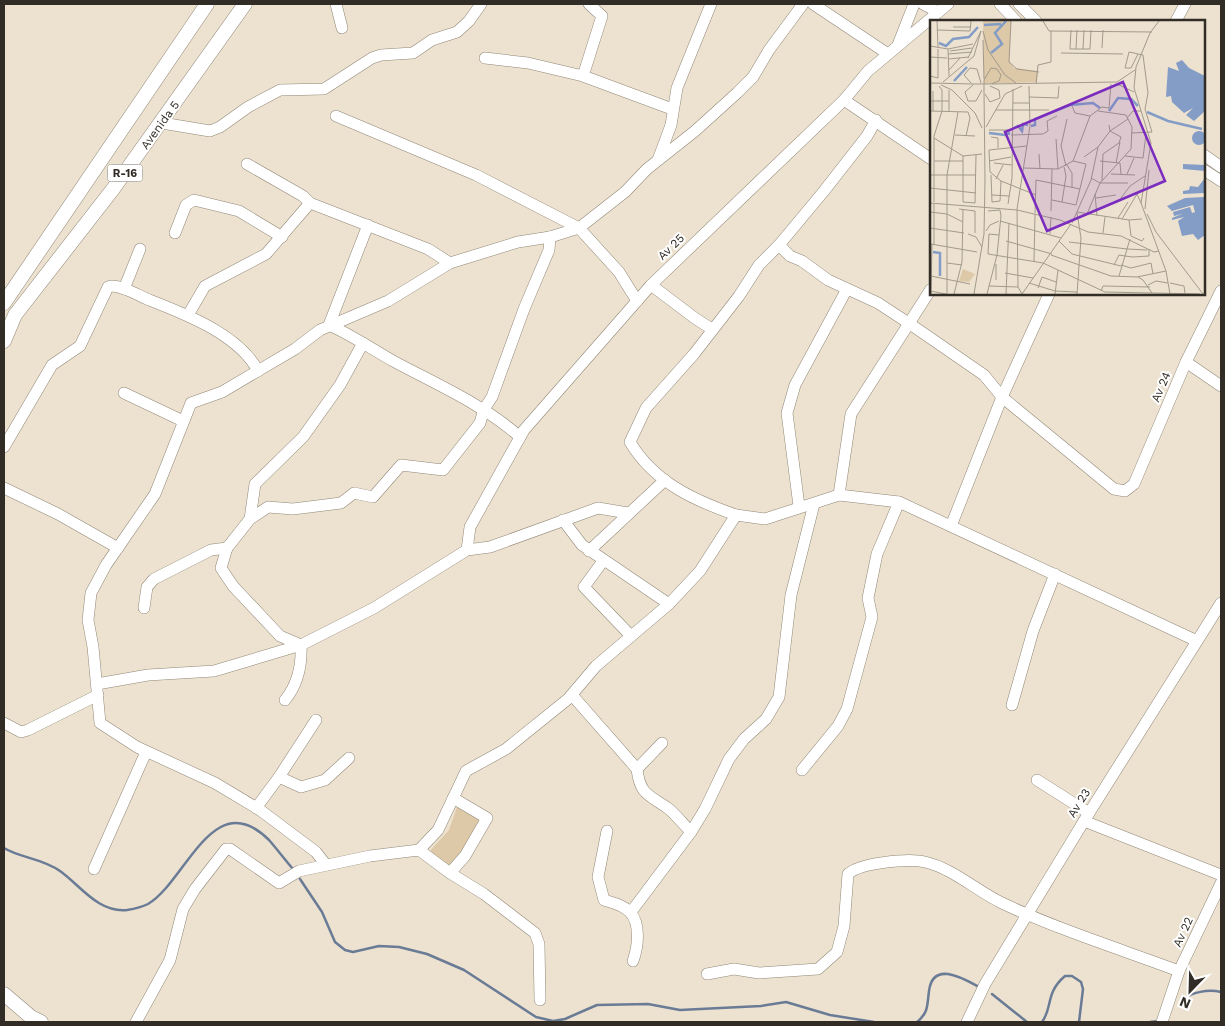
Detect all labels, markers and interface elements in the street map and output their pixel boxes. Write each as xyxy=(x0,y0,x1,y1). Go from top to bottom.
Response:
inset map xyxy=(930,20,1205,295)
street label: Avenida 5 xyxy=(138,98,182,152)
road number: R-16 xyxy=(108,164,142,182)
street label: Av 25 xyxy=(655,231,687,263)
street label: Av 24 xyxy=(1148,370,1174,404)
street label: Av 23 xyxy=(1065,786,1093,820)
street label: Av 22 xyxy=(1170,915,1196,949)
north arrow xyxy=(1165,966,1215,1016)
text: N xyxy=(1177,994,1193,1012)

